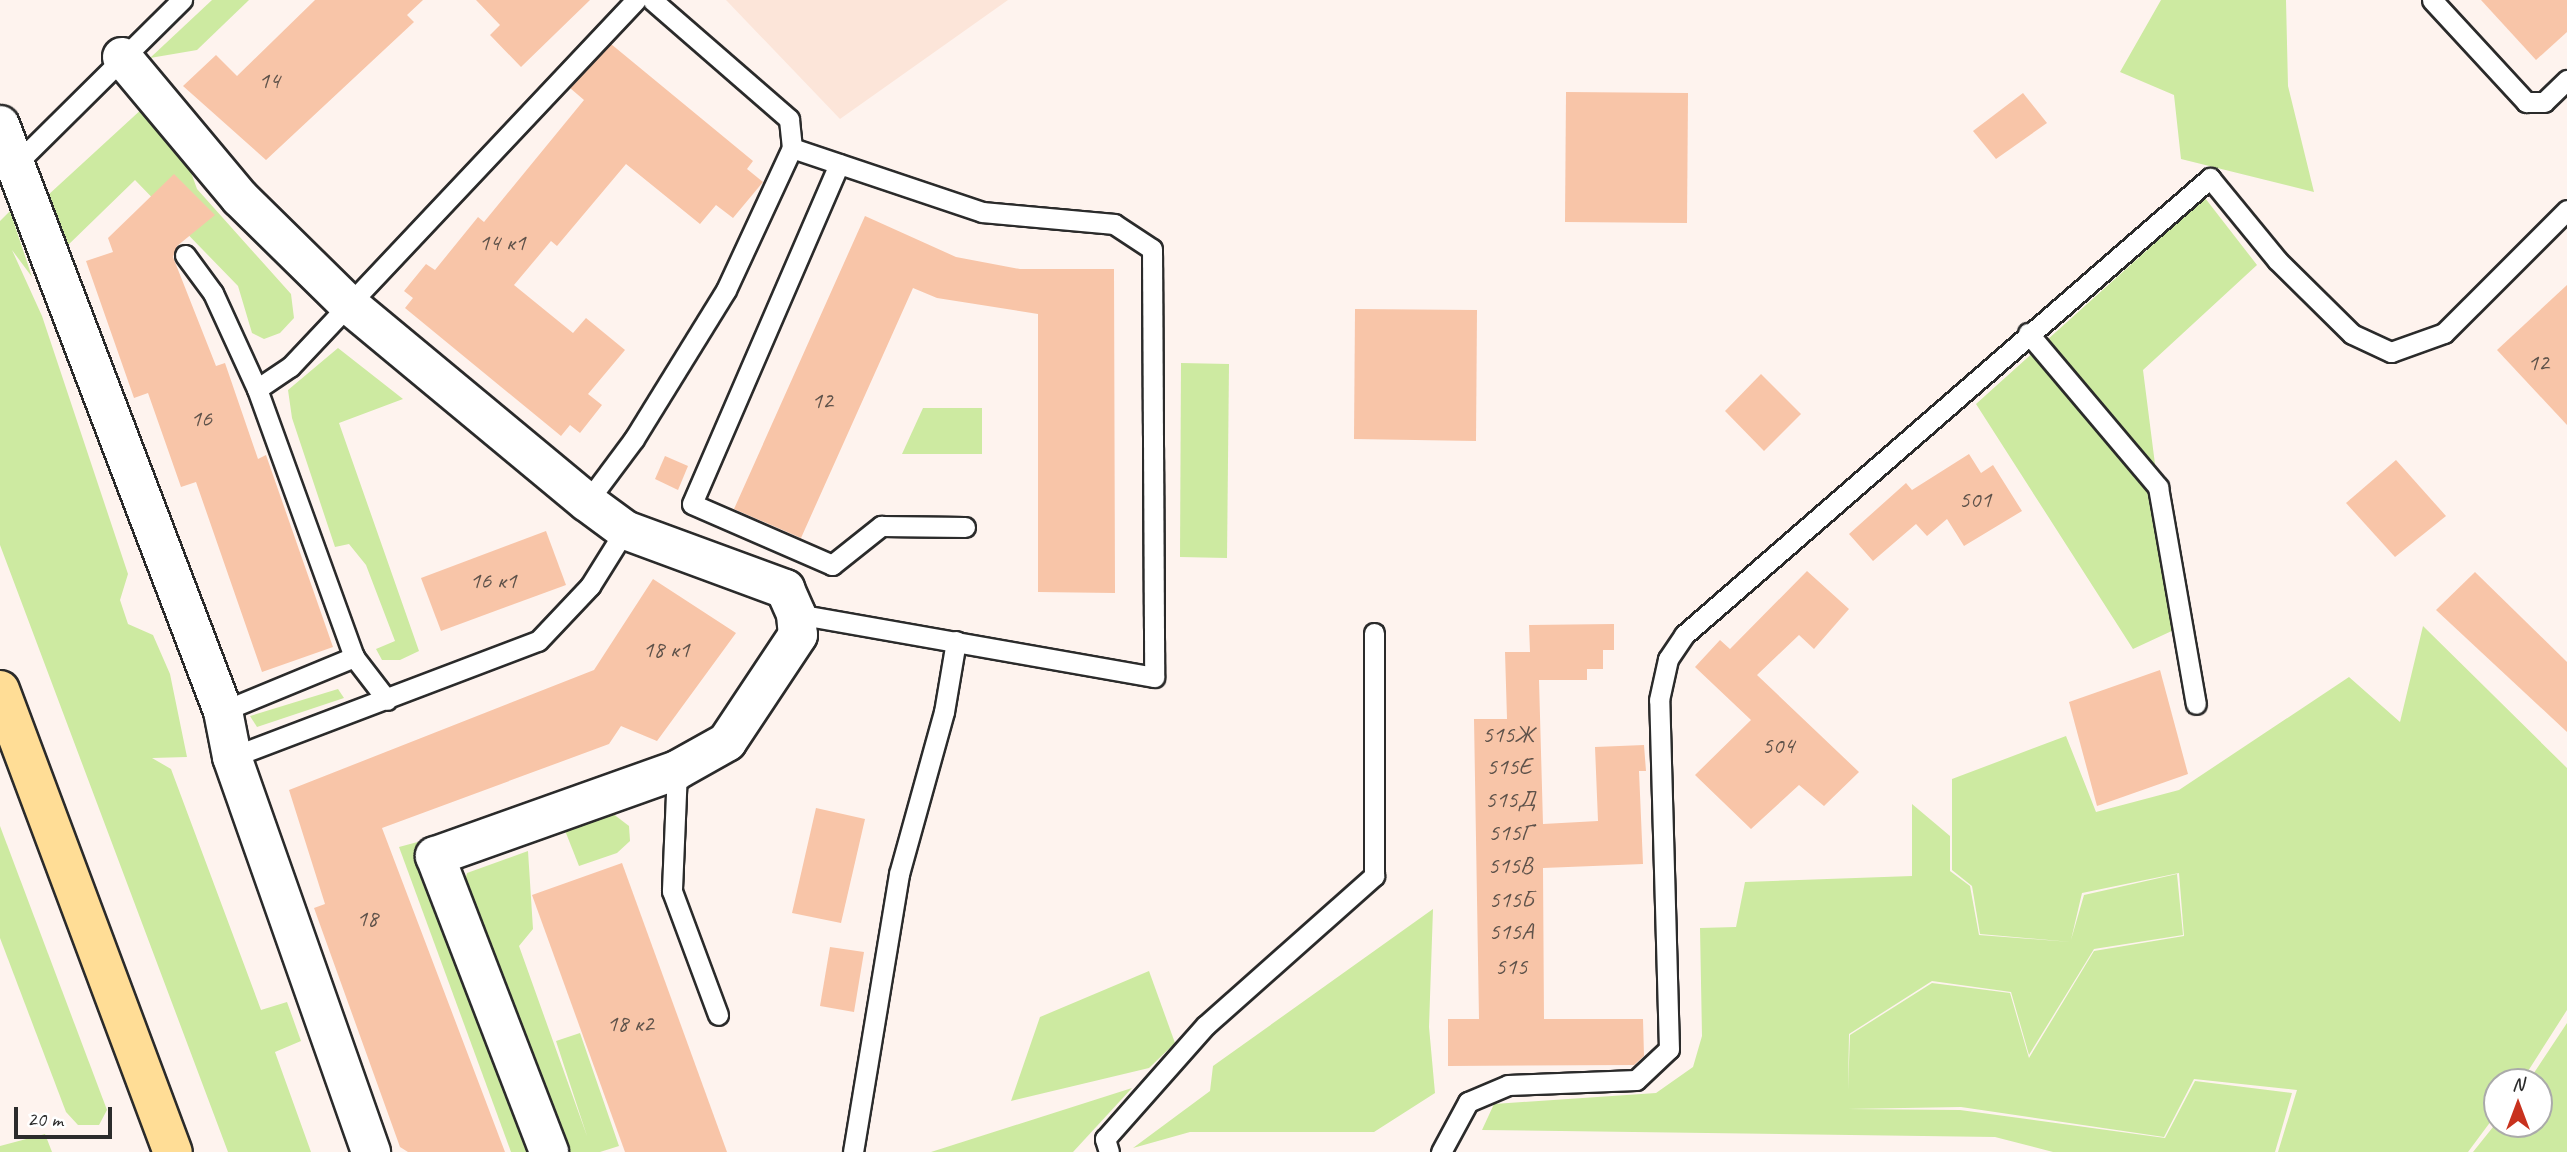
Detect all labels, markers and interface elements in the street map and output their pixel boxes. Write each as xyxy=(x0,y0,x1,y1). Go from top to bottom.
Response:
house number: 14 xyxy=(258,67,280,95)
house number: 14 к1 xyxy=(478,229,526,257)
house number: 12 xyxy=(2527,349,2549,377)
house number: 12 xyxy=(811,387,833,415)
house number: 16 xyxy=(190,405,212,433)
house number: 501 xyxy=(1959,486,1991,514)
house number: 16 к1 xyxy=(469,567,517,595)
house number: 18 к1 xyxy=(642,636,690,664)
house number: 515Ж xyxy=(1482,721,1534,749)
house number: 504 xyxy=(1762,732,1794,760)
house number: 515Е xyxy=(1486,753,1532,781)
house number: 515Д xyxy=(1485,786,1535,814)
house number: 515Г xyxy=(1488,819,1532,847)
house number: 515В xyxy=(1488,852,1532,880)
house number: 515Б xyxy=(1489,886,1533,914)
house number: 18 xyxy=(356,905,378,933)
house number: 515А xyxy=(1489,918,1533,946)
house number: 515 xyxy=(1495,953,1527,981)
house number: 18 к2 xyxy=(606,1010,654,1038)
north arrow xyxy=(2483,1068,2553,1138)
text: N xyxy=(2512,1072,2524,1096)
scale bar xyxy=(18,1092,116,1136)
text: 20 m xyxy=(27,1106,63,1132)

